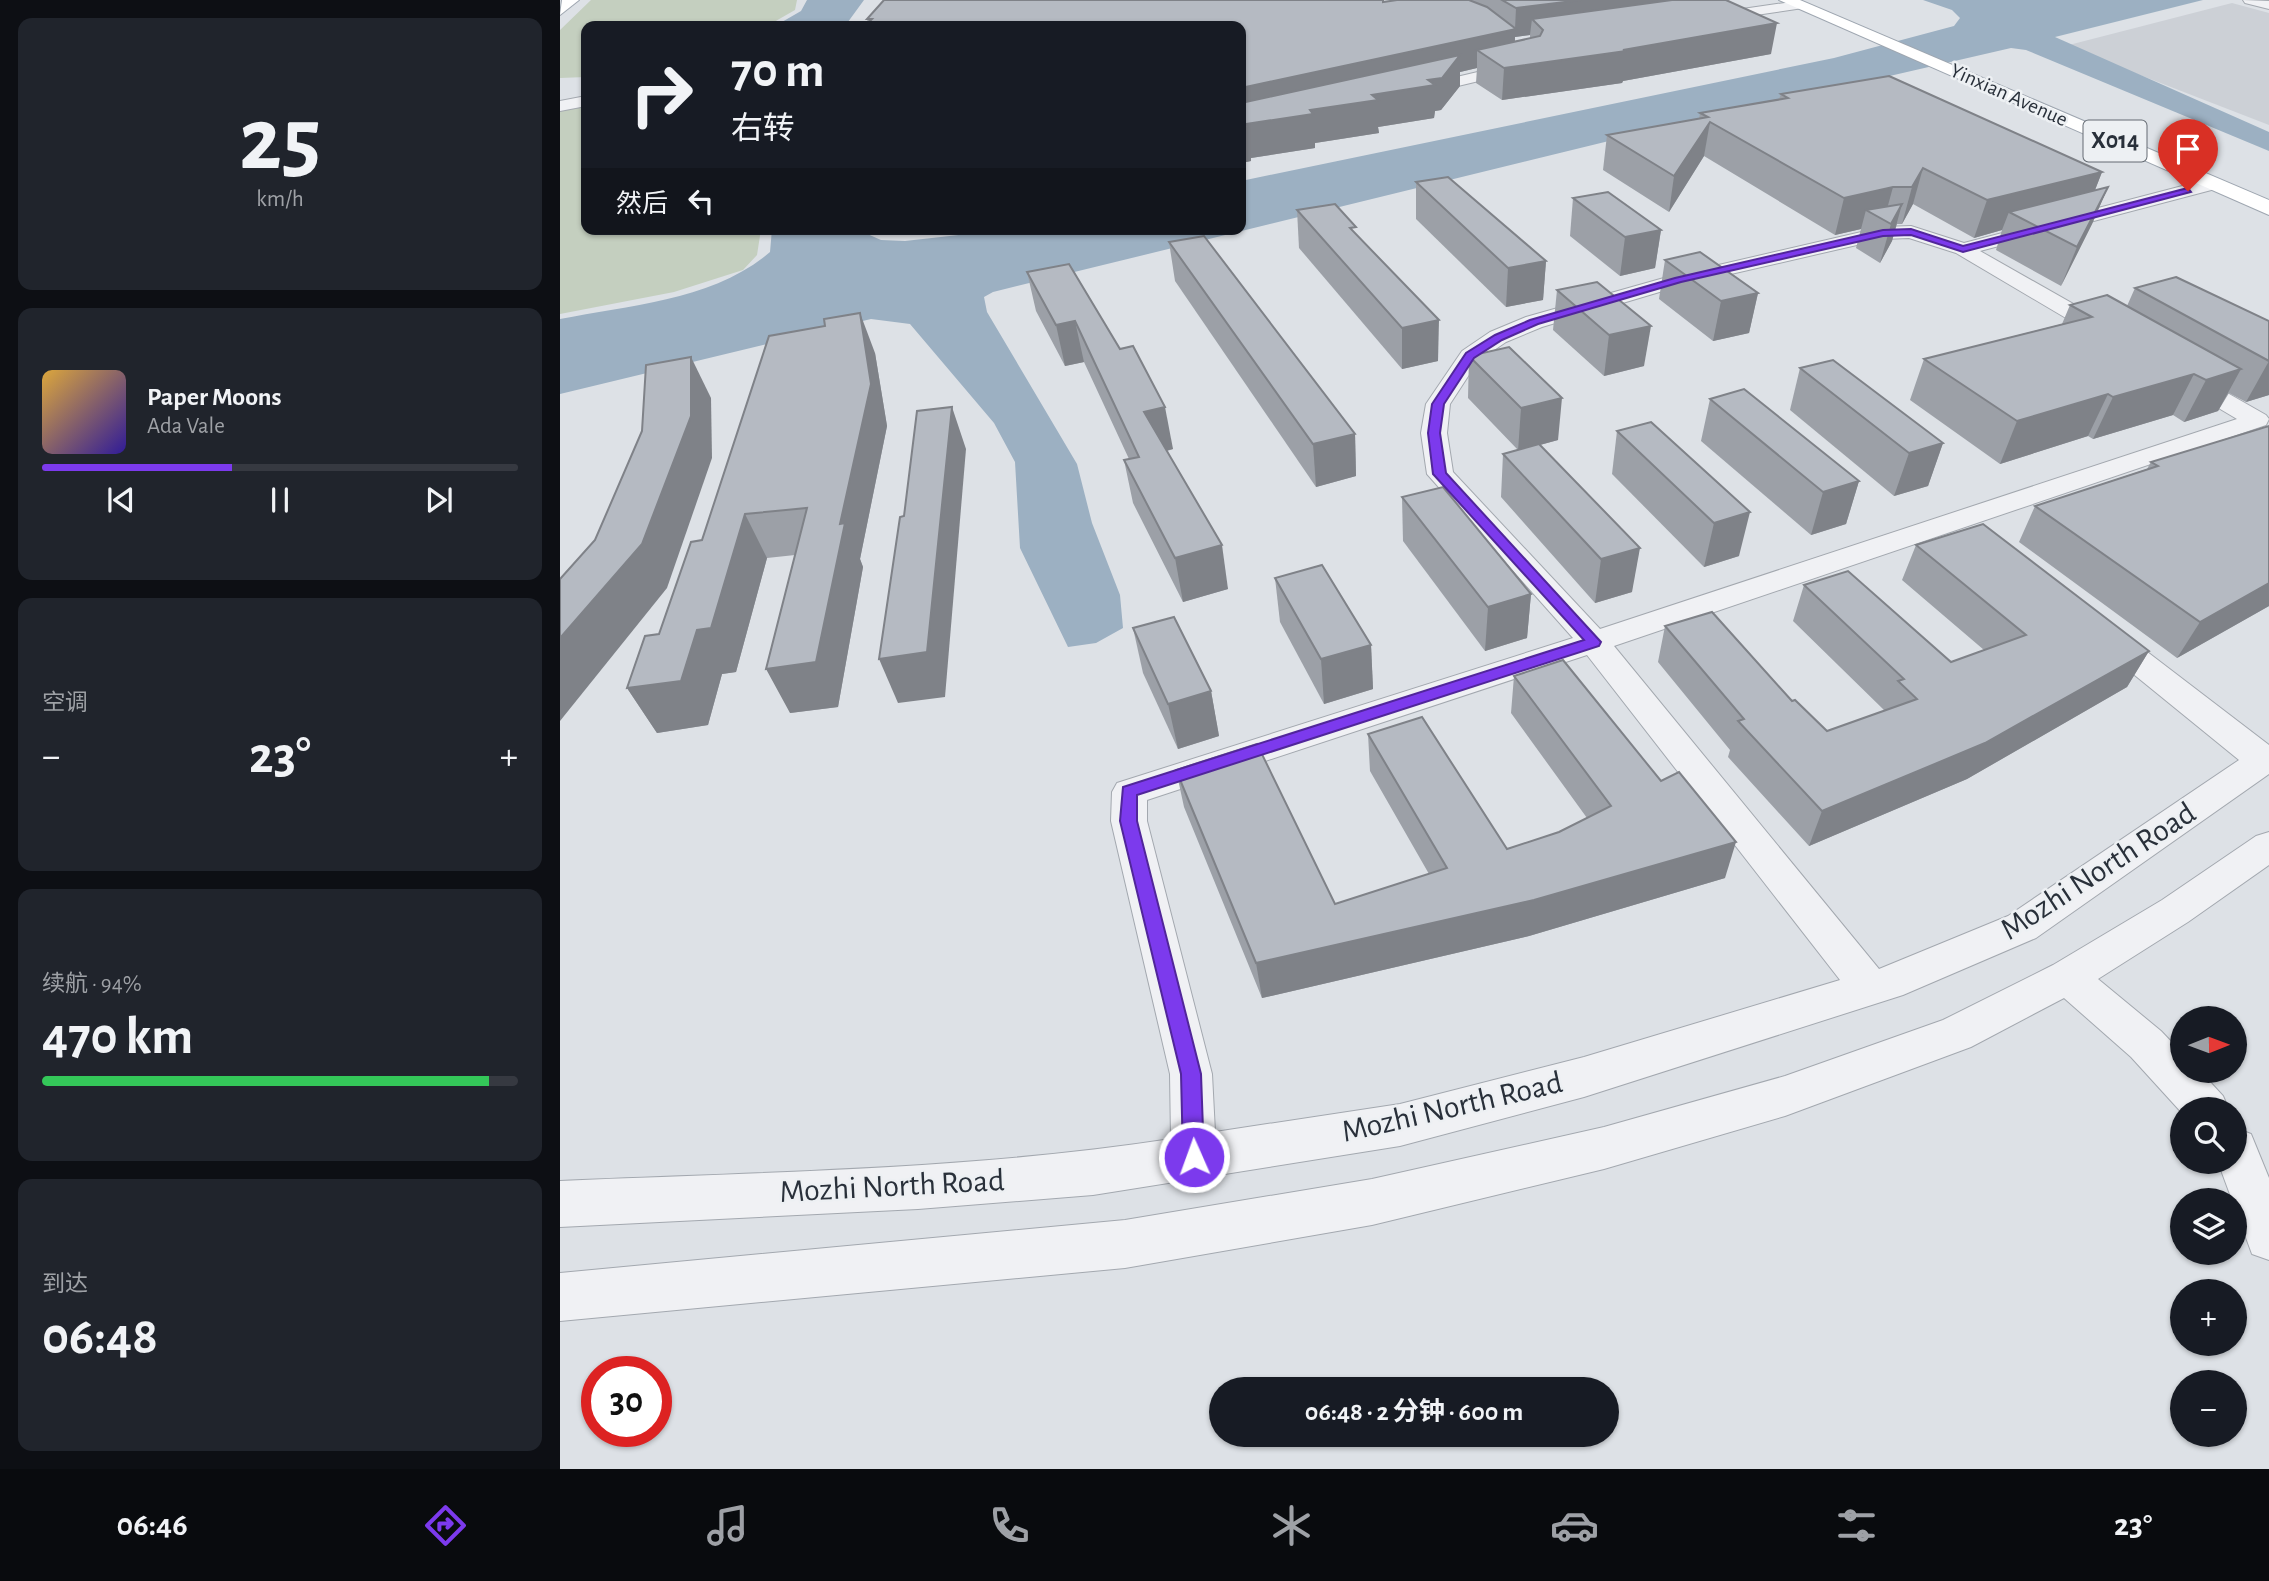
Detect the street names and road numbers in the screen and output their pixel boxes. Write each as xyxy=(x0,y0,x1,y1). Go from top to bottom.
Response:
street label: Yinxian Avenue xyxy=(1947,60,2071,130)
road number: X014 xyxy=(2084,120,2146,162)
street label: Mozhi North Road xyxy=(1995,796,2201,946)
street label: Mozhi North Road xyxy=(1339,1066,1565,1148)
street label: Mozhi North Road xyxy=(779,1164,1005,1208)

